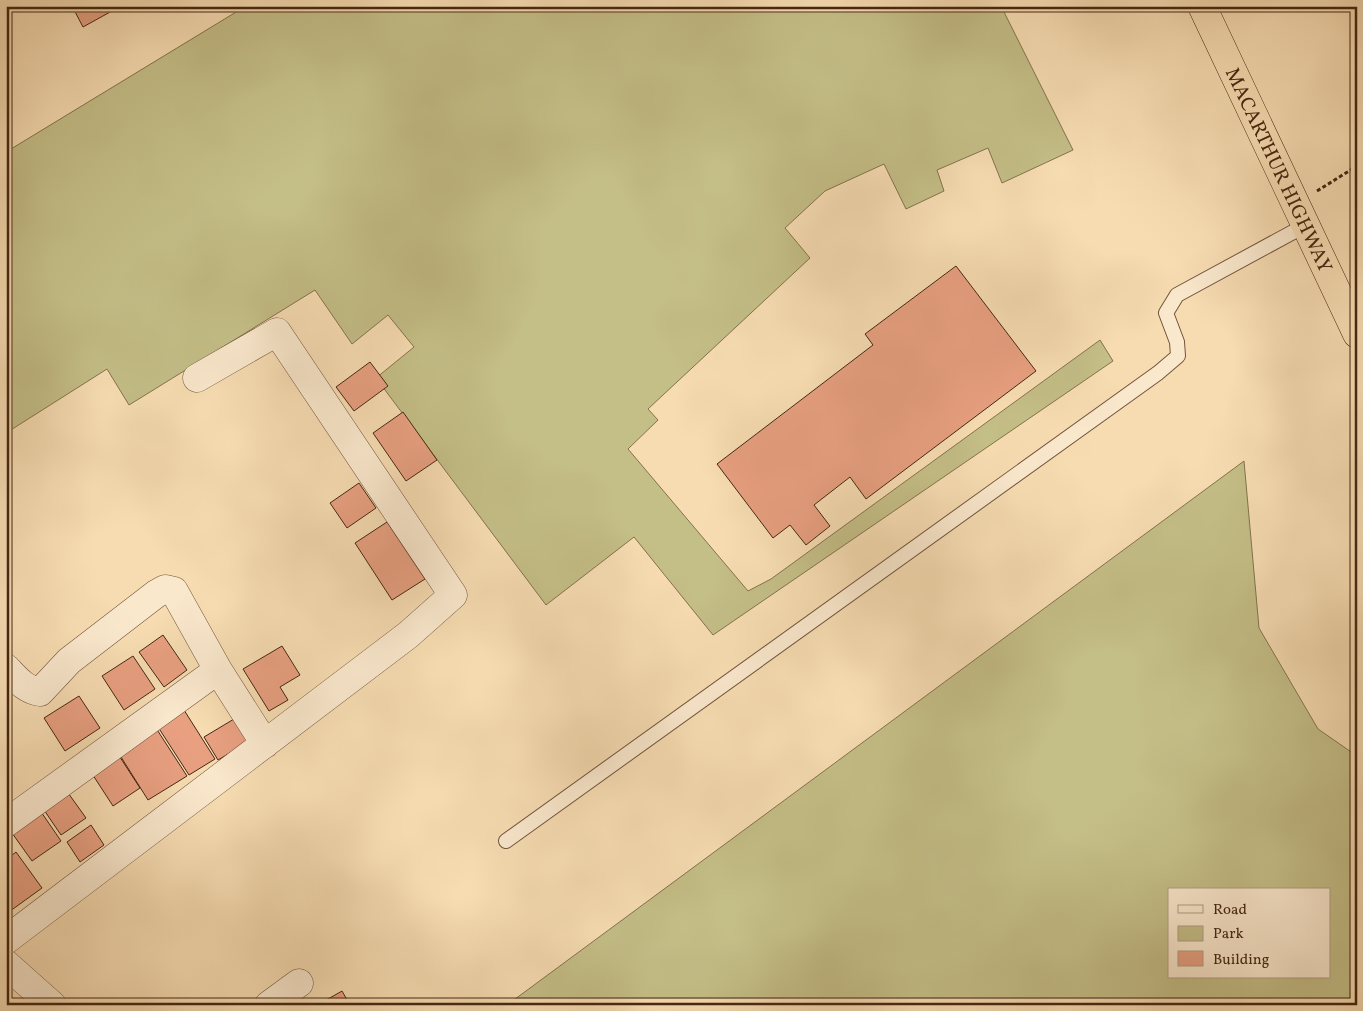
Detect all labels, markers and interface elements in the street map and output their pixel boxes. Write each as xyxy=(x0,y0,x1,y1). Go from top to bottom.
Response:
street label: MACARTHUR HIGHWAY xyxy=(1217,63,1338,278)
legend xyxy=(1168,888,1330,978)
text: Road xyxy=(1213,900,1247,921)
text: Park xyxy=(1213,924,1244,945)
text: Building xyxy=(1213,950,1270,971)

